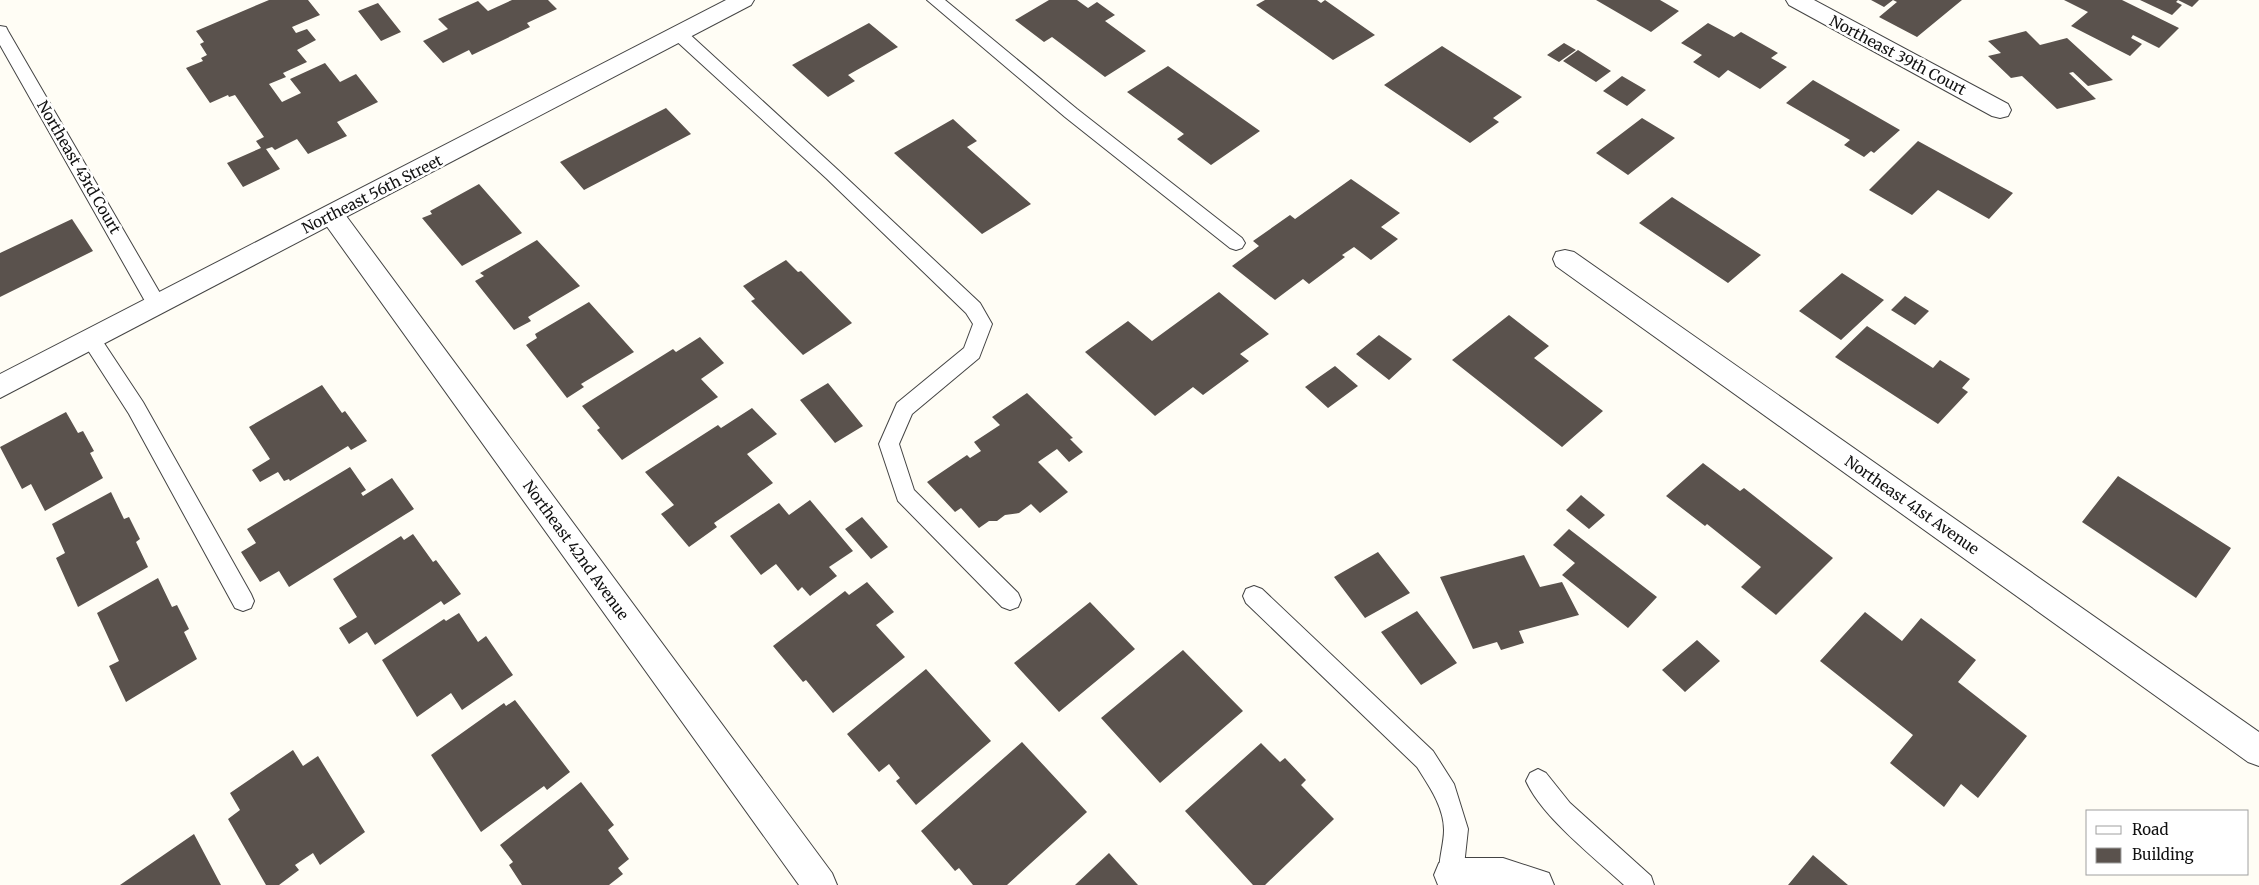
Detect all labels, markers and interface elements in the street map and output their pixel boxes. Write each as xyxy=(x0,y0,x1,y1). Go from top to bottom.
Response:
street label: Northeast 39th Court xyxy=(1826,11,1970,99)
street label: Northeast 43rd Court xyxy=(33,97,125,237)
street label: Northeast 56th Street xyxy=(299,150,445,238)
street label: Northeast 41st Avenue xyxy=(1841,451,1983,559)
street label: Northeast 42nd Avenue xyxy=(519,477,633,624)
legend xyxy=(2086,810,2249,875)
text: Road xyxy=(2132,820,2168,839)
text: Building xyxy=(2132,845,2194,864)

